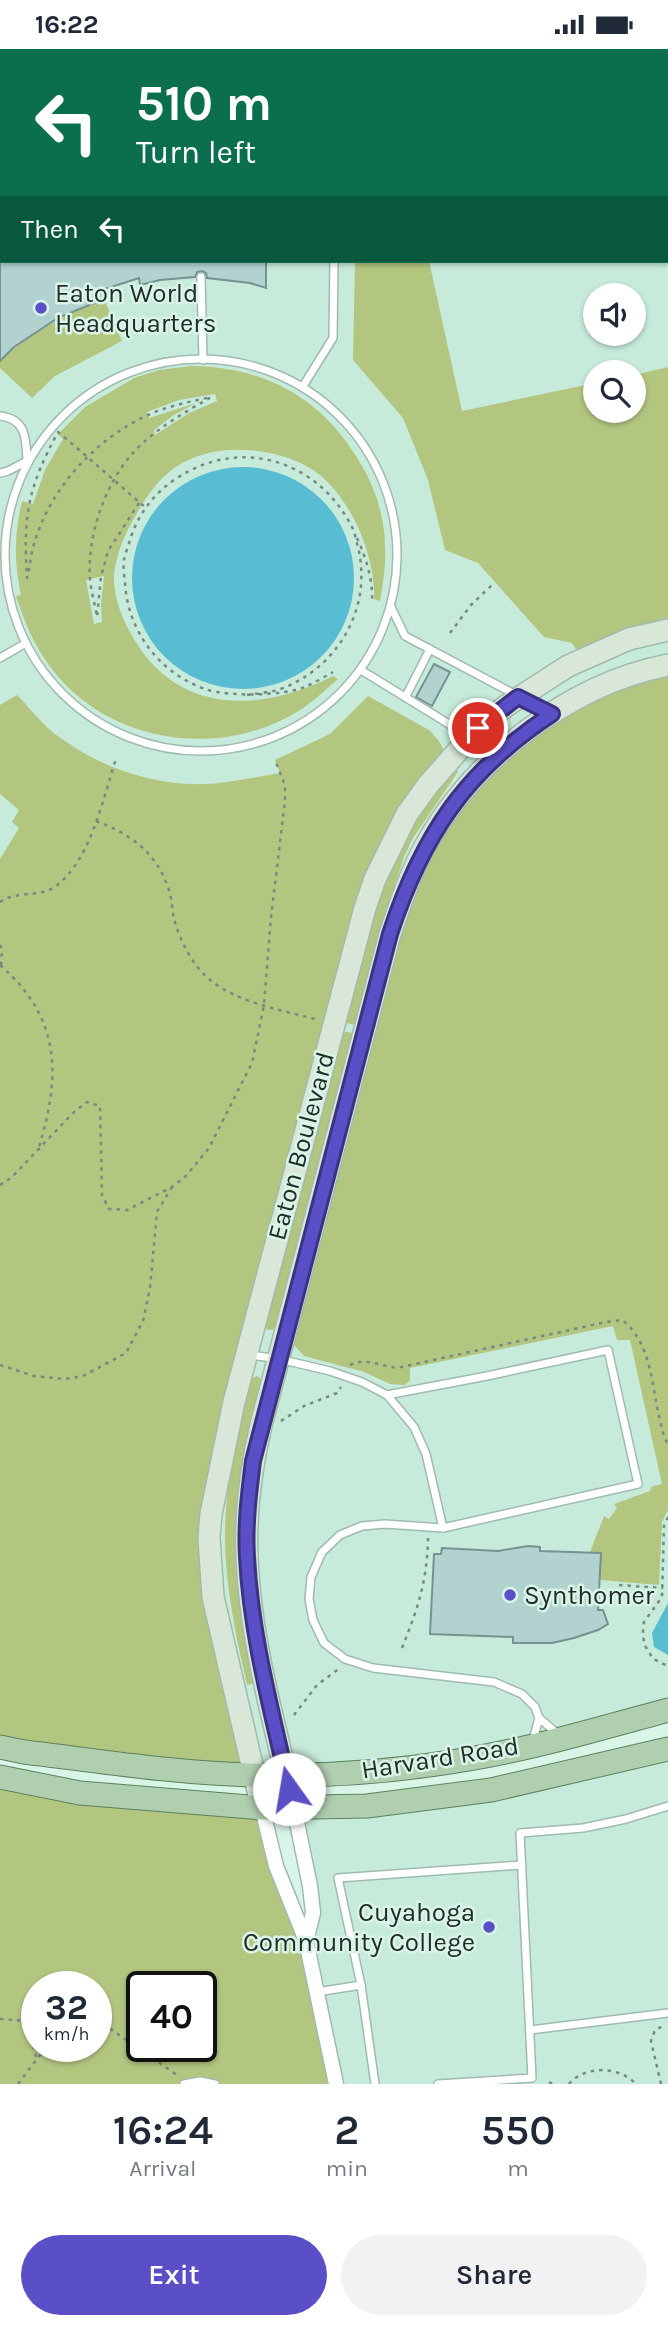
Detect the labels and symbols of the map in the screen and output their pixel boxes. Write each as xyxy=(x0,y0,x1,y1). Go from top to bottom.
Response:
place label: Eaton World Headquarters xyxy=(55,278,216,339)
marker: Eaton World Headquarters xyxy=(33,300,49,316)
pin xyxy=(448,698,508,758)
street label: Eaton Boulevard xyxy=(261,1048,341,1244)
place label: Synthomer xyxy=(524,1580,655,1611)
marker: Synthomer xyxy=(502,1587,518,1603)
street label: Harvard Road xyxy=(359,1730,521,1786)
position arrow xyxy=(252,1752,326,1826)
place label: Cuyahoga Community College xyxy=(243,1897,475,1958)
marker: Cuyahoga Community College xyxy=(481,1919,497,1935)
speed limit sign: 40 xyxy=(126,1971,217,2062)

